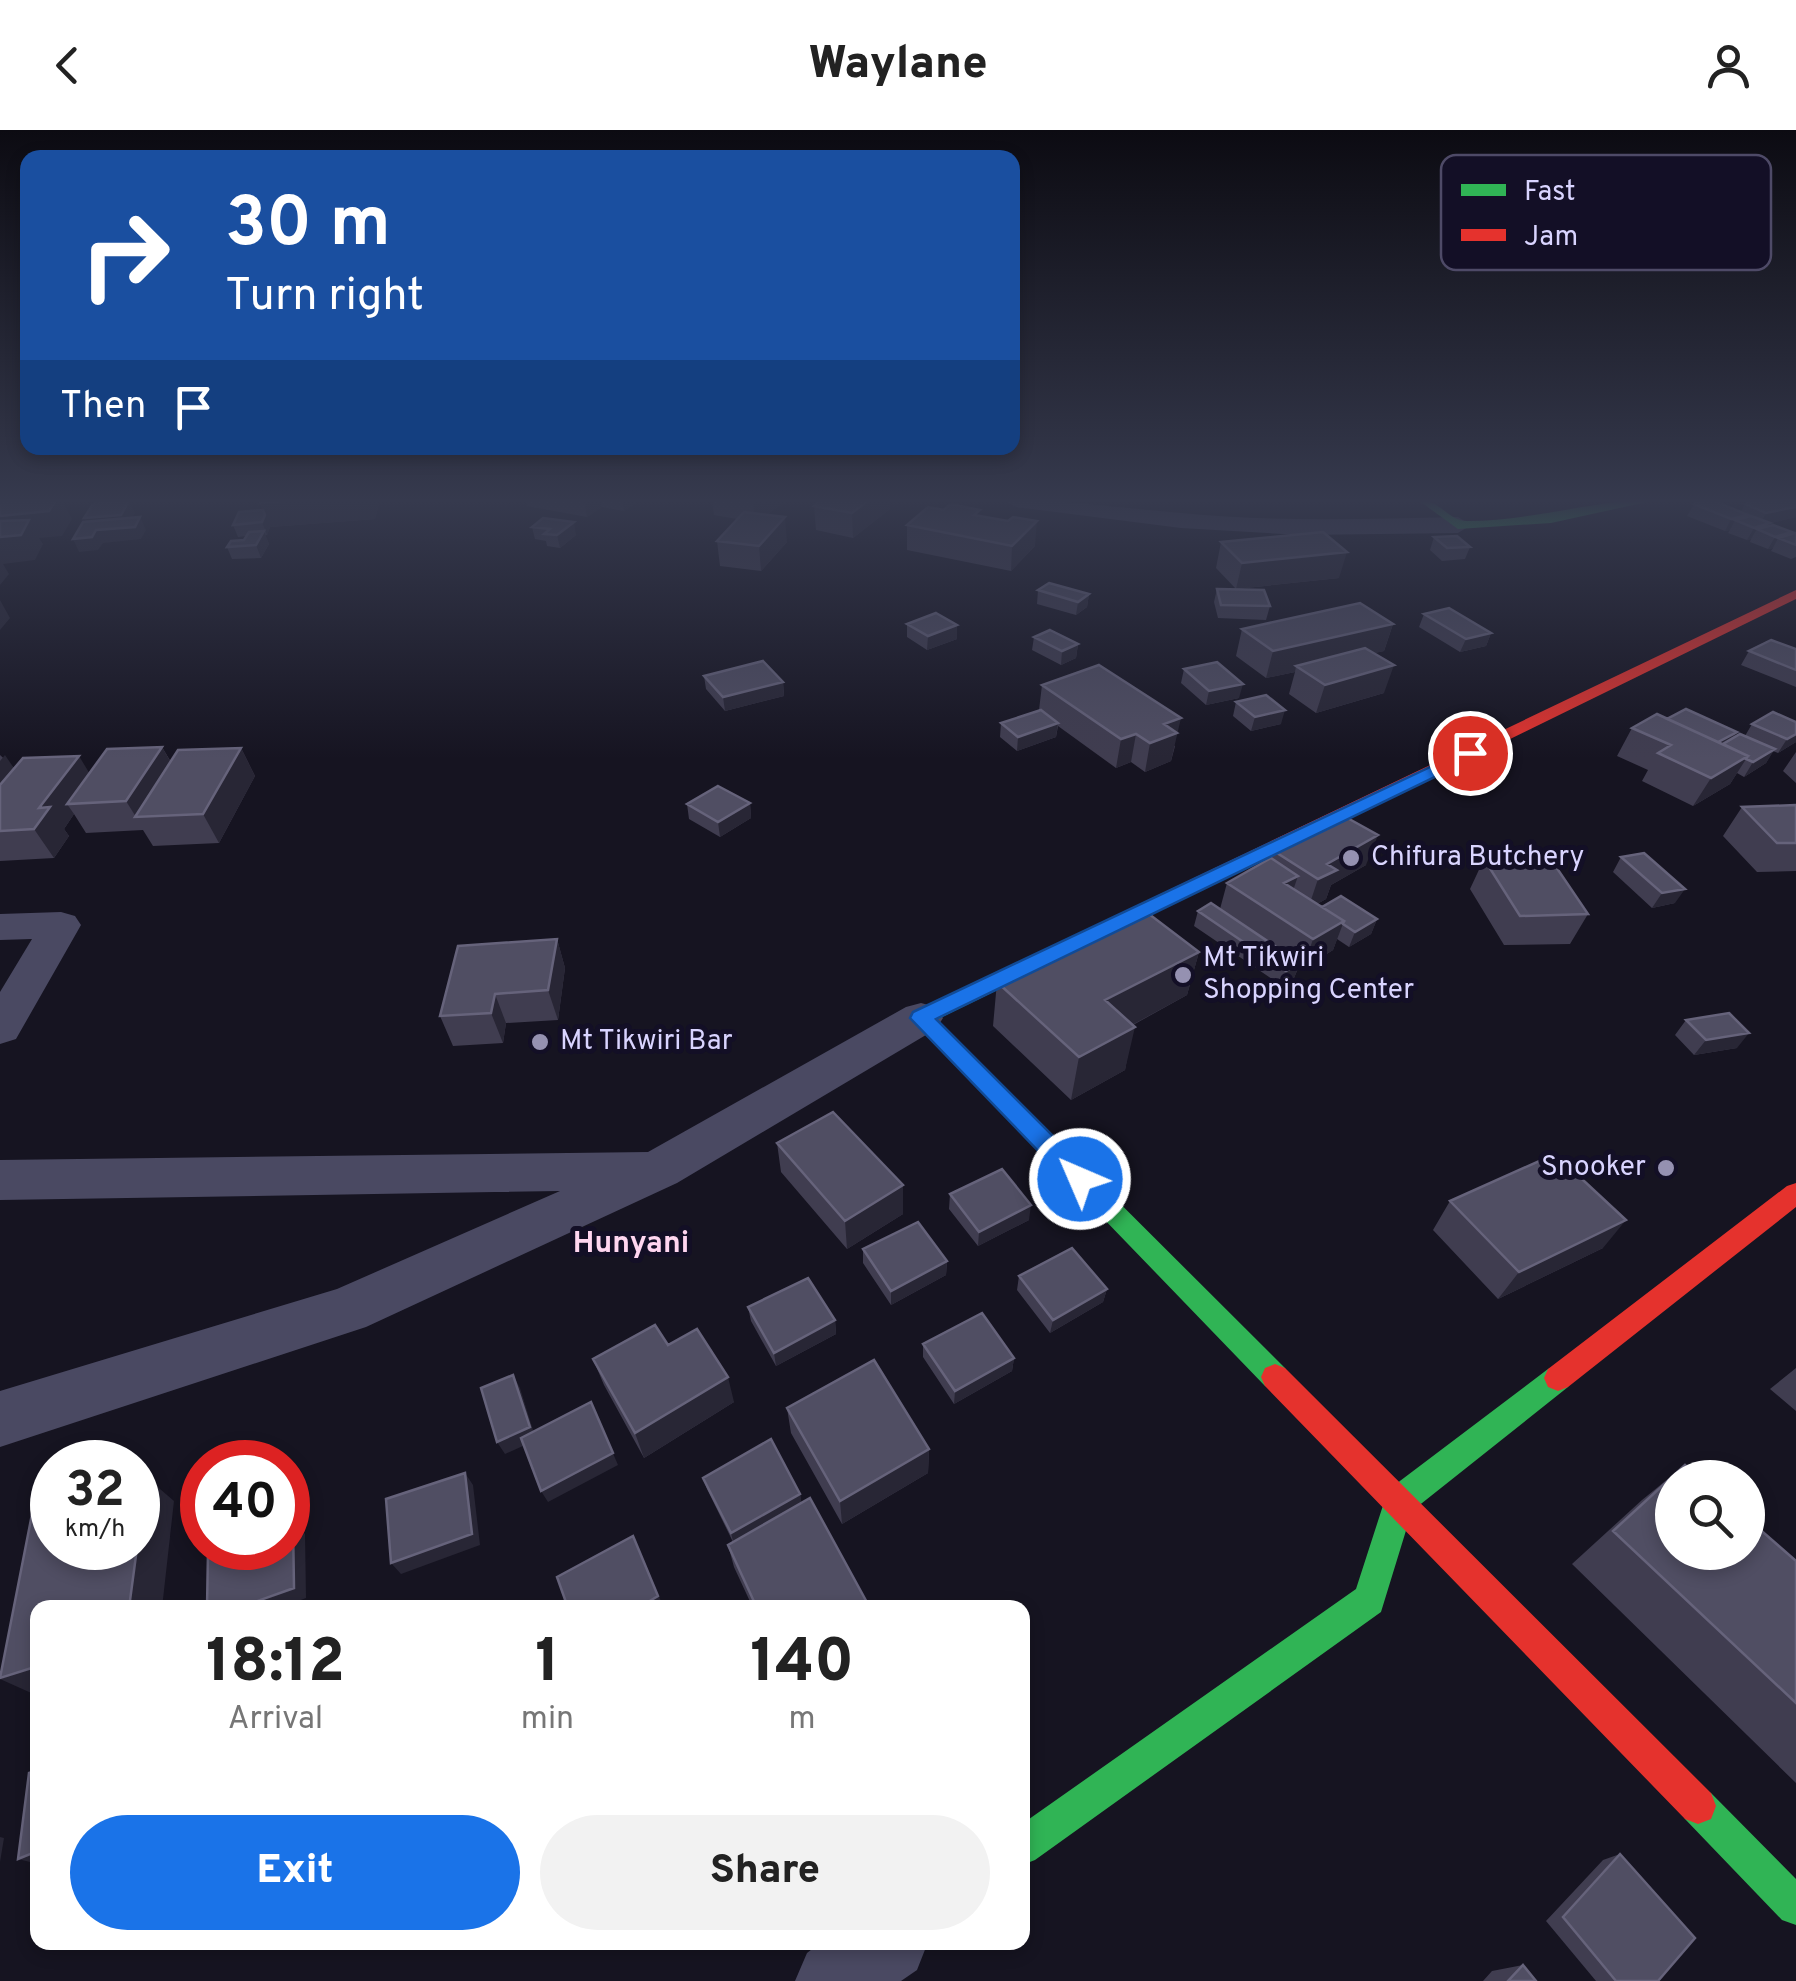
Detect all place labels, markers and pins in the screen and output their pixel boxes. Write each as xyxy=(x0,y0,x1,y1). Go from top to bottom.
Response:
pin xyxy=(1428,711,1513,796)
place label: Chifura Butchery xyxy=(1371,840,1584,876)
marker: Chifura Butchery xyxy=(1340,847,1362,869)
place label: Mt Tikwiri Shopping Center xyxy=(1203,941,1414,1009)
marker: Mt Tikwiri Shopping Center xyxy=(1172,964,1194,986)
place label: Mt Tikwiri Bar xyxy=(560,1024,733,1060)
marker: Mt Tikwiri Bar xyxy=(529,1031,551,1053)
place label: Snooker xyxy=(1541,1150,1646,1186)
marker: Snooker xyxy=(1655,1157,1677,1179)

